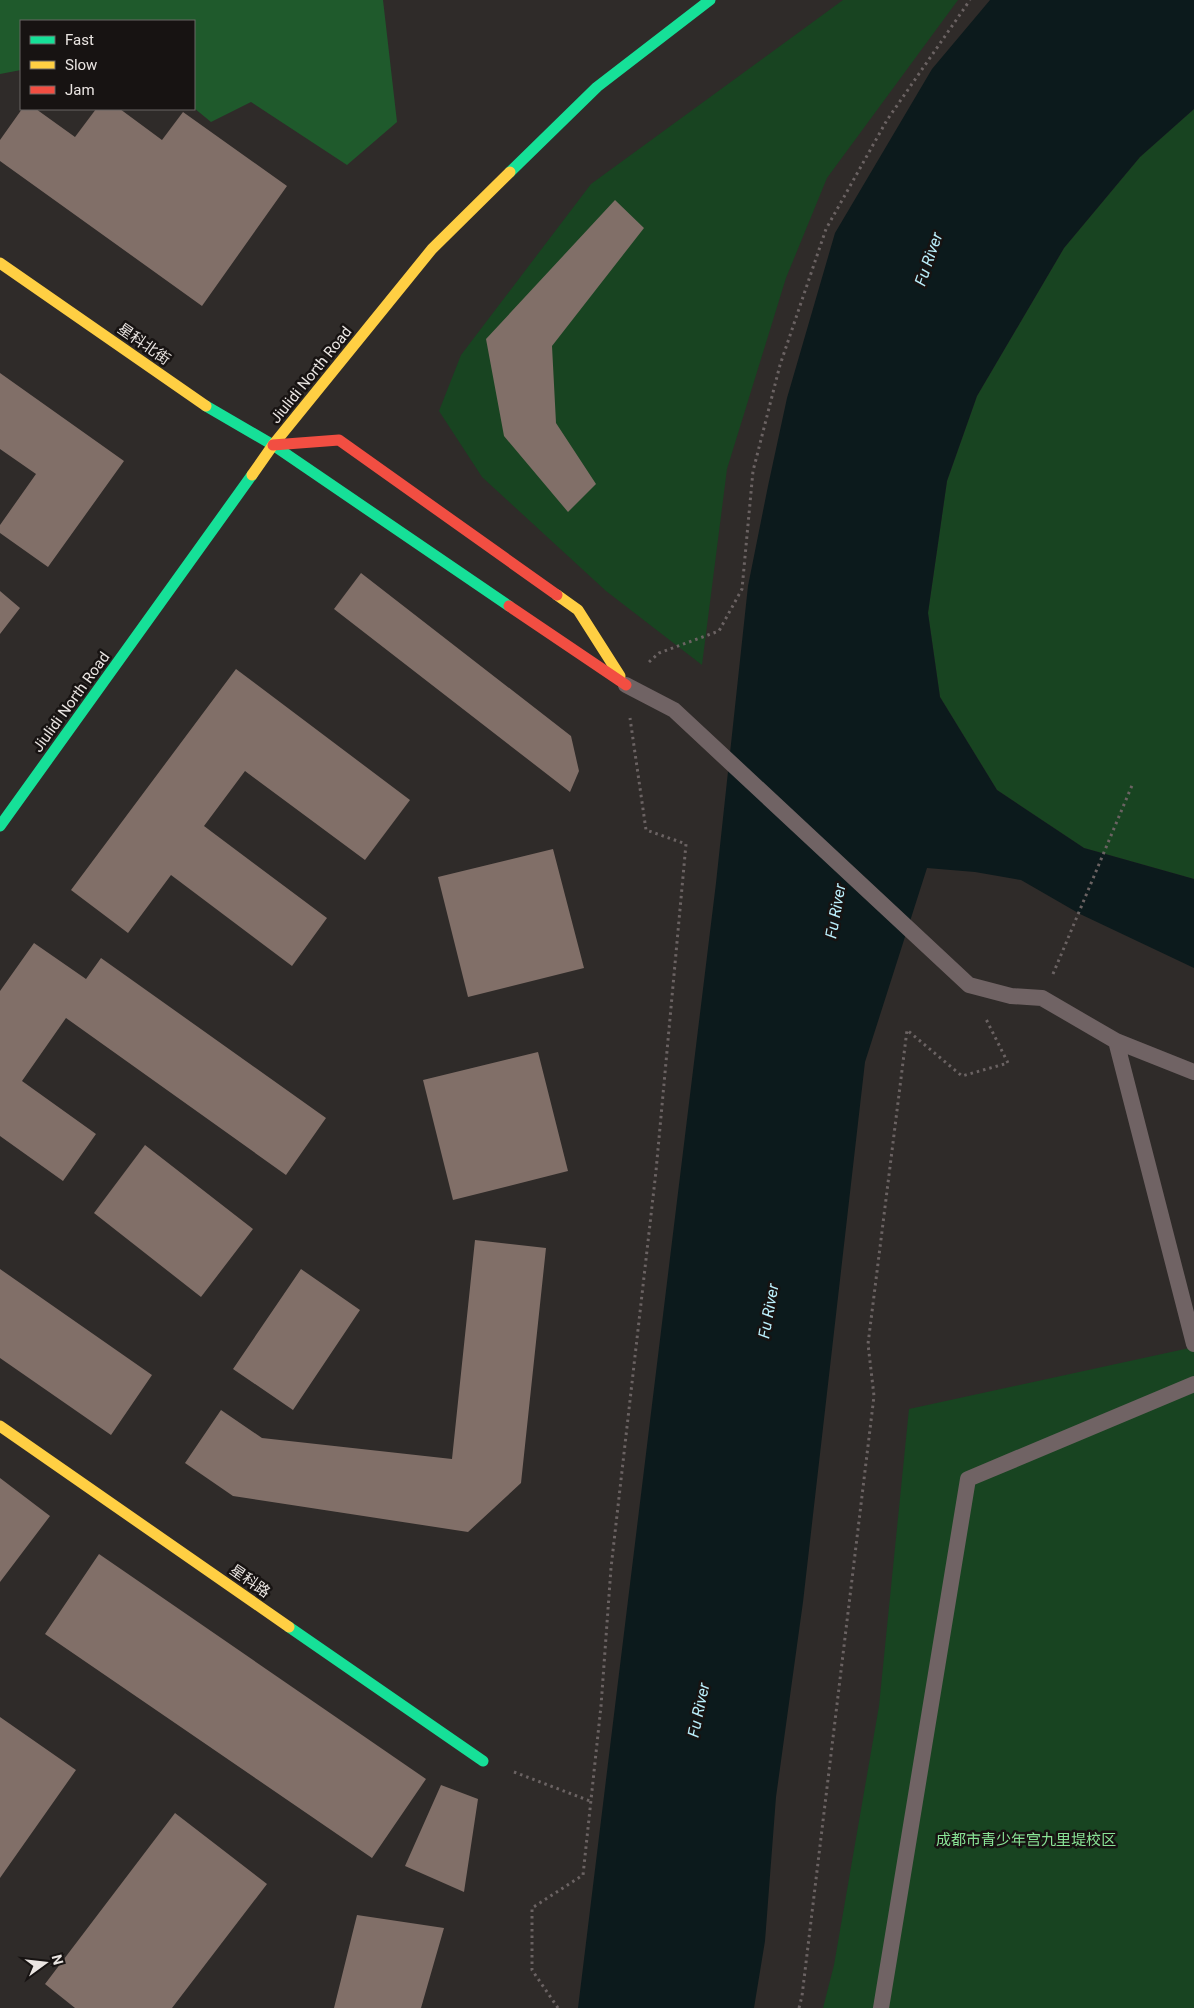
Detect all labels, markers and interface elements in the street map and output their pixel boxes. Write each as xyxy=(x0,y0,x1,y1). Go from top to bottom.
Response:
legend xyxy=(20,20,195,110)
text: Fast xyxy=(65,31,94,49)
text: Slow xyxy=(65,56,97,74)
text: Jam xyxy=(65,81,95,99)
water label: Fu River xyxy=(911,229,947,288)
street label: 星科北街 xyxy=(114,319,174,369)
street label: Jiulidi North Road xyxy=(266,323,356,427)
street label: Jiulidi North Road xyxy=(29,648,113,756)
water label: Fu River xyxy=(821,882,850,940)
water label: Fu River xyxy=(754,1282,783,1340)
street label: 星科路 xyxy=(226,1561,274,1601)
water label: Fu River xyxy=(683,1680,714,1739)
park label: 成都市青少年宫九里堤校区 xyxy=(936,1831,1116,1849)
north arrow xyxy=(20,1938,70,1988)
text: N xyxy=(49,1953,67,1966)

